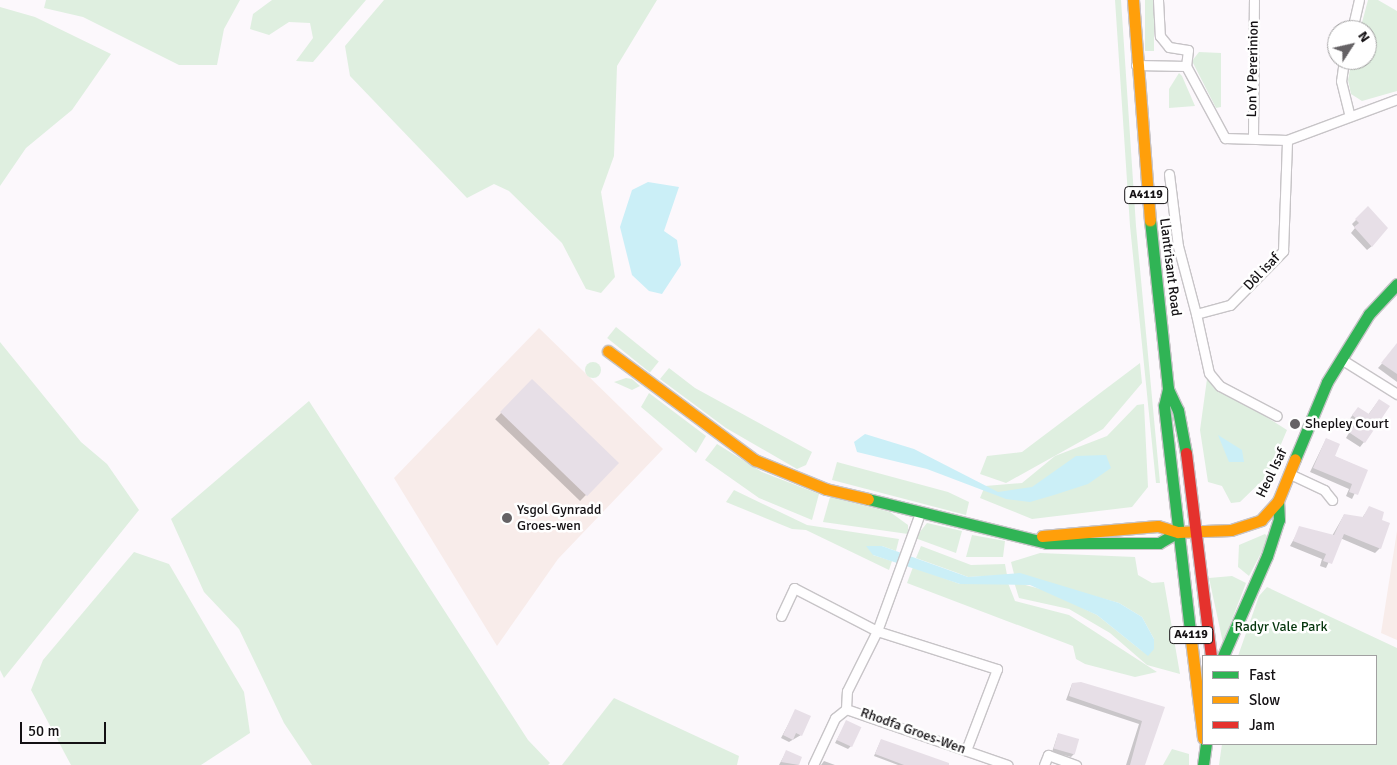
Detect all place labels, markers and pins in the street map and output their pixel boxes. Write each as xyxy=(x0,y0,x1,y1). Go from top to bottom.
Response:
place label: Shepley Court xyxy=(1305,416,1389,432)
marker: Shepley Court xyxy=(1289,418,1301,430)
place label: Ysgol Gynradd Groes-wen xyxy=(517,502,601,534)
marker: Ysgol Gynradd Groes-wen xyxy=(501,512,513,524)

